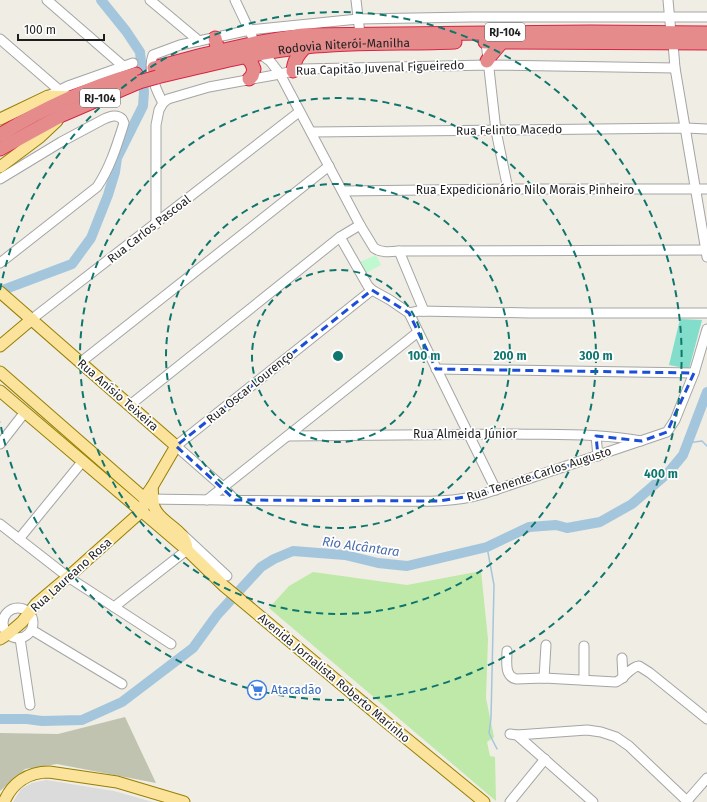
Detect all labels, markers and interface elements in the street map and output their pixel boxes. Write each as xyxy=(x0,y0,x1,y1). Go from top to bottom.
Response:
scale bar xyxy=(18,16,104,42)
text: 100 m xyxy=(24,23,56,37)
road number: RJ-104 xyxy=(485,23,525,41)
street label: Rodovia Niterói-Manilha xyxy=(277,36,410,58)
street label: Rua Capitão Juvenal Figueiredo xyxy=(295,58,465,78)
road number: RJ-104 xyxy=(80,89,120,107)
street label: Rua Felinto Macedo xyxy=(456,122,562,138)
street label: Rua Expedicionário Nilo Morais Pinheiro xyxy=(416,183,634,197)
street label: Rua Carlos Pascoal xyxy=(105,192,194,266)
street label: Rua Oscar Lourenço xyxy=(204,348,296,426)
centre of rings xyxy=(331,349,345,363)
text: 100 m xyxy=(408,349,440,363)
text: 200 m xyxy=(493,349,527,363)
text: 300 m xyxy=(578,349,613,363)
street label: Rua Anísio Teixeira xyxy=(75,356,161,434)
street label: Rua Almeida Júnior xyxy=(413,427,517,441)
street label: Rua Tenente Carlos Augusto xyxy=(465,444,613,504)
text: 400 m xyxy=(644,467,678,481)
water label: Rio Alcântara xyxy=(321,534,401,559)
street label: Rua Laureano Rosa xyxy=(28,535,114,615)
street label: Avenida Jornalista Roberto Marinho xyxy=(255,610,413,746)
supermarket icon: Atacadão xyxy=(246,679,268,701)
place label: Atacadão xyxy=(271,683,322,697)

